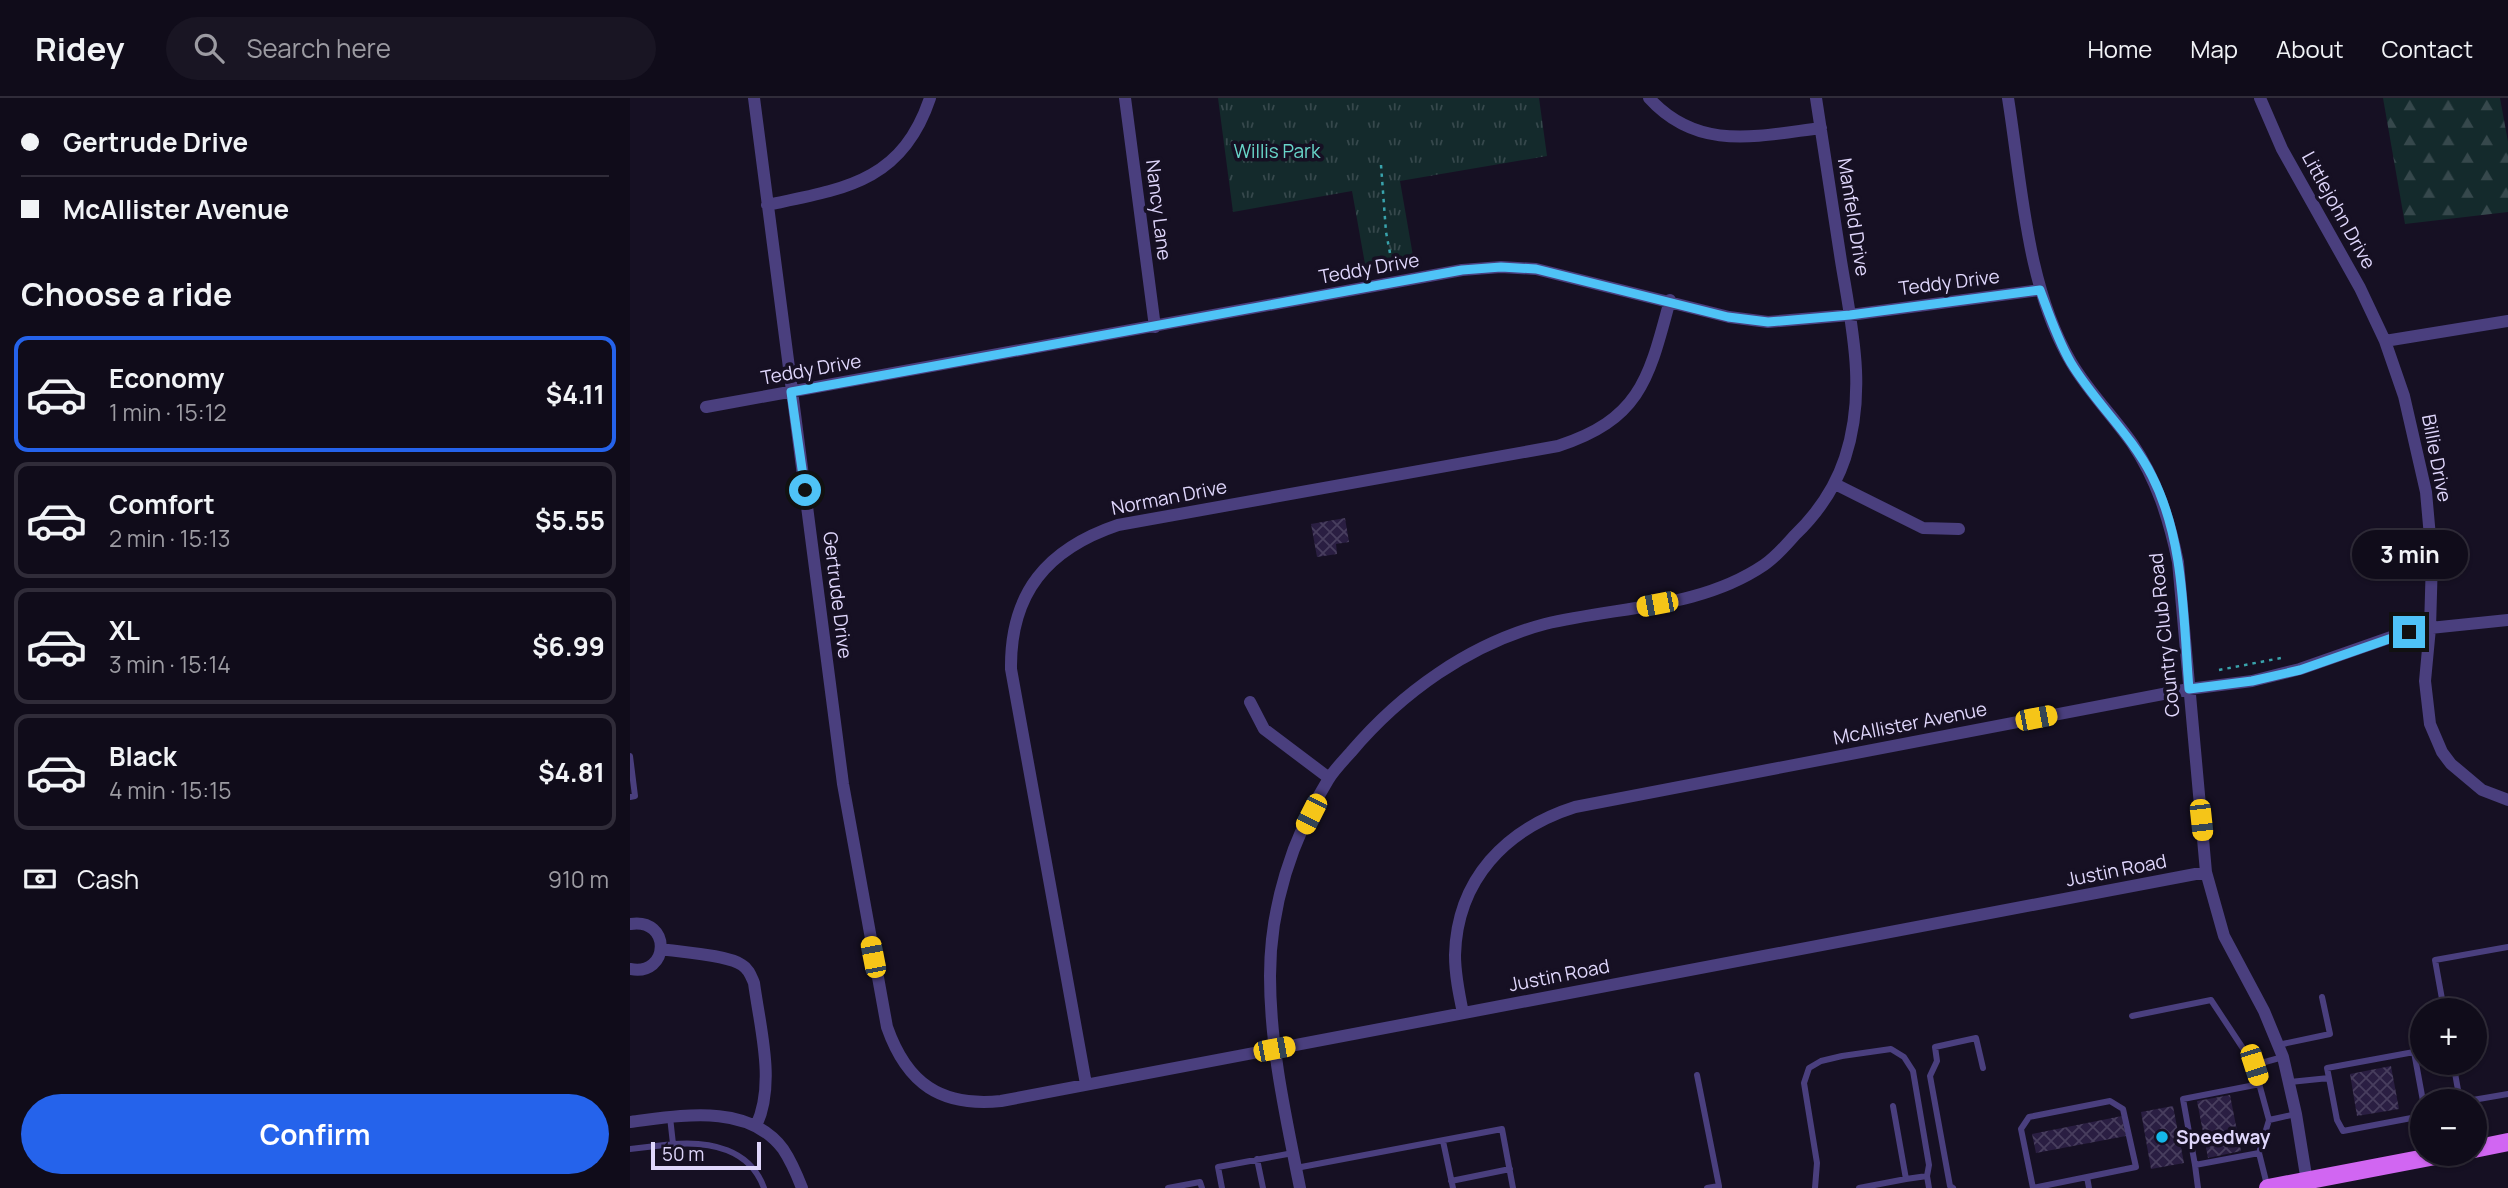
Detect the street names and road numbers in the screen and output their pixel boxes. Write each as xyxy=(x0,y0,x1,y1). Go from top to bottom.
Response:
street label: Littlejohn Drive xyxy=(2296,147,2382,273)
street label: Manfeld Drive xyxy=(1832,156,1876,278)
street label: Nancy Lane xyxy=(1140,158,1178,262)
street label: Teddy Drive xyxy=(1317,246,1421,290)
street label: Teddy Drive xyxy=(1897,263,2001,301)
street label: Teddy Drive xyxy=(759,347,863,391)
street label: Billie Drive xyxy=(2416,412,2458,504)
street label: Norman Drive xyxy=(1109,473,1229,521)
street label: Gertrude Drive xyxy=(817,530,859,660)
street label: Country Club Road xyxy=(2142,552,2186,718)
street label: McAllister Avenue xyxy=(1831,695,1989,751)
street label: Justin Road xyxy=(2063,847,2169,893)
street label: Justin Road xyxy=(1506,952,1612,998)

